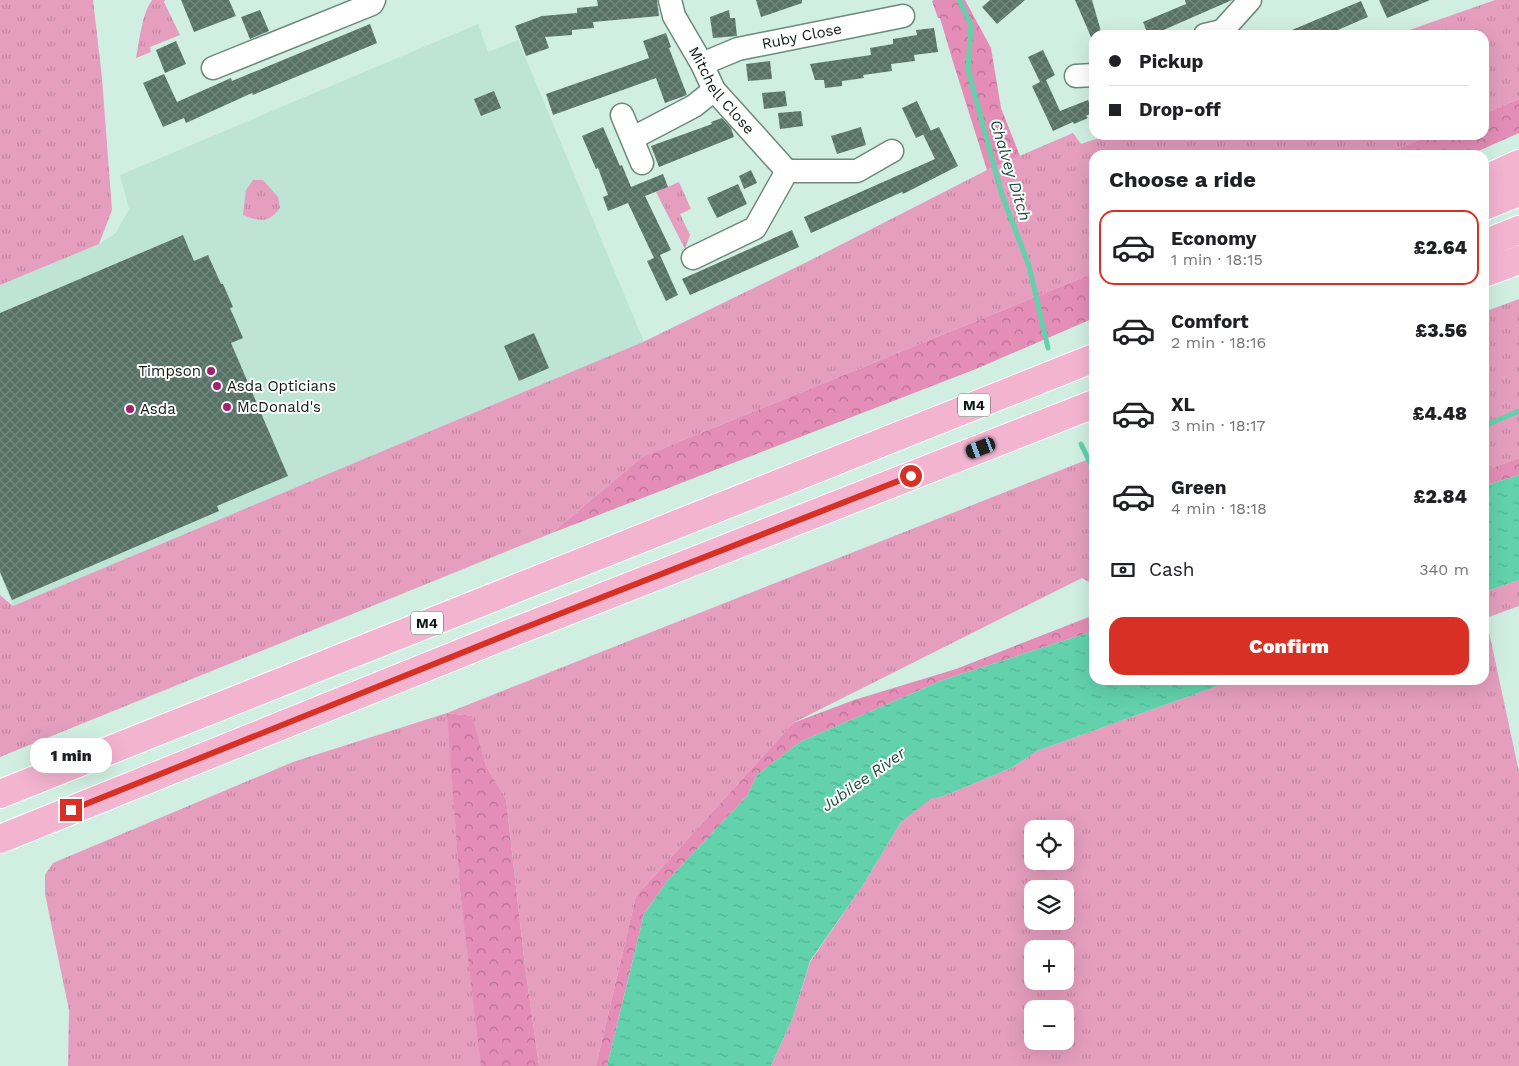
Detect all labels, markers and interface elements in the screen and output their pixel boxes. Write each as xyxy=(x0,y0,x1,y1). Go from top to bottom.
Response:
street label: Ruby Close xyxy=(760,19,843,53)
street label: Mitchell Close xyxy=(685,43,758,138)
text: Pickup xyxy=(1139,50,1203,73)
text: Drop-off xyxy=(1139,98,1221,121)
water label: Chalvey Ditch xyxy=(986,117,1035,223)
text: Choose a ride xyxy=(1109,167,1256,192)
icon: car xyxy=(1111,225,1156,270)
text: Economy xyxy=(1171,227,1256,250)
text: £2.64 xyxy=(1414,236,1467,259)
text: 1 min · 18:15 xyxy=(1171,250,1263,269)
icon: car xyxy=(1111,308,1156,353)
text: Comfort xyxy=(1171,310,1249,333)
text: £3.56 xyxy=(1415,319,1467,342)
text: 2 min · 18:16 xyxy=(1171,333,1266,352)
place label: Timpson xyxy=(138,362,201,380)
marker: Timpson xyxy=(205,365,217,377)
place label: Asda Opticians xyxy=(227,377,336,395)
marker: Asda Opticians xyxy=(211,380,223,392)
icon: car xyxy=(1111,391,1156,436)
text: XL xyxy=(1171,393,1195,416)
road number: M4 xyxy=(958,394,990,416)
place label: McDonald's xyxy=(237,398,321,416)
place label: Asda xyxy=(140,400,176,418)
marker: McDonald's xyxy=(221,401,233,413)
text: £4.48 xyxy=(1413,402,1467,425)
marker: Asda xyxy=(124,403,136,415)
text: 3 min · 18:17 xyxy=(1171,416,1265,435)
car xyxy=(964,436,997,460)
route start xyxy=(900,465,922,487)
icon: car xyxy=(1111,474,1156,519)
text: Green xyxy=(1171,476,1227,499)
text: £2.84 xyxy=(1414,485,1467,508)
text: 4 min · 18:18 xyxy=(1171,499,1267,518)
icon: cash xyxy=(1109,556,1137,584)
text: Cash xyxy=(1149,558,1195,581)
text: 340 m xyxy=(1419,560,1469,579)
road number: M4 xyxy=(411,612,443,634)
button: Confirm xyxy=(1109,617,1469,675)
callout: 1 min xyxy=(30,738,112,772)
water label: Jubilee River xyxy=(818,743,910,815)
text: 1 min xyxy=(50,746,92,765)
route end xyxy=(60,799,82,821)
map controls xyxy=(1024,820,1074,1050)
button: locate xyxy=(1024,820,1074,870)
button: layers xyxy=(1024,880,1074,930)
button: + xyxy=(1024,940,1074,990)
button: − xyxy=(1024,1000,1074,1050)

